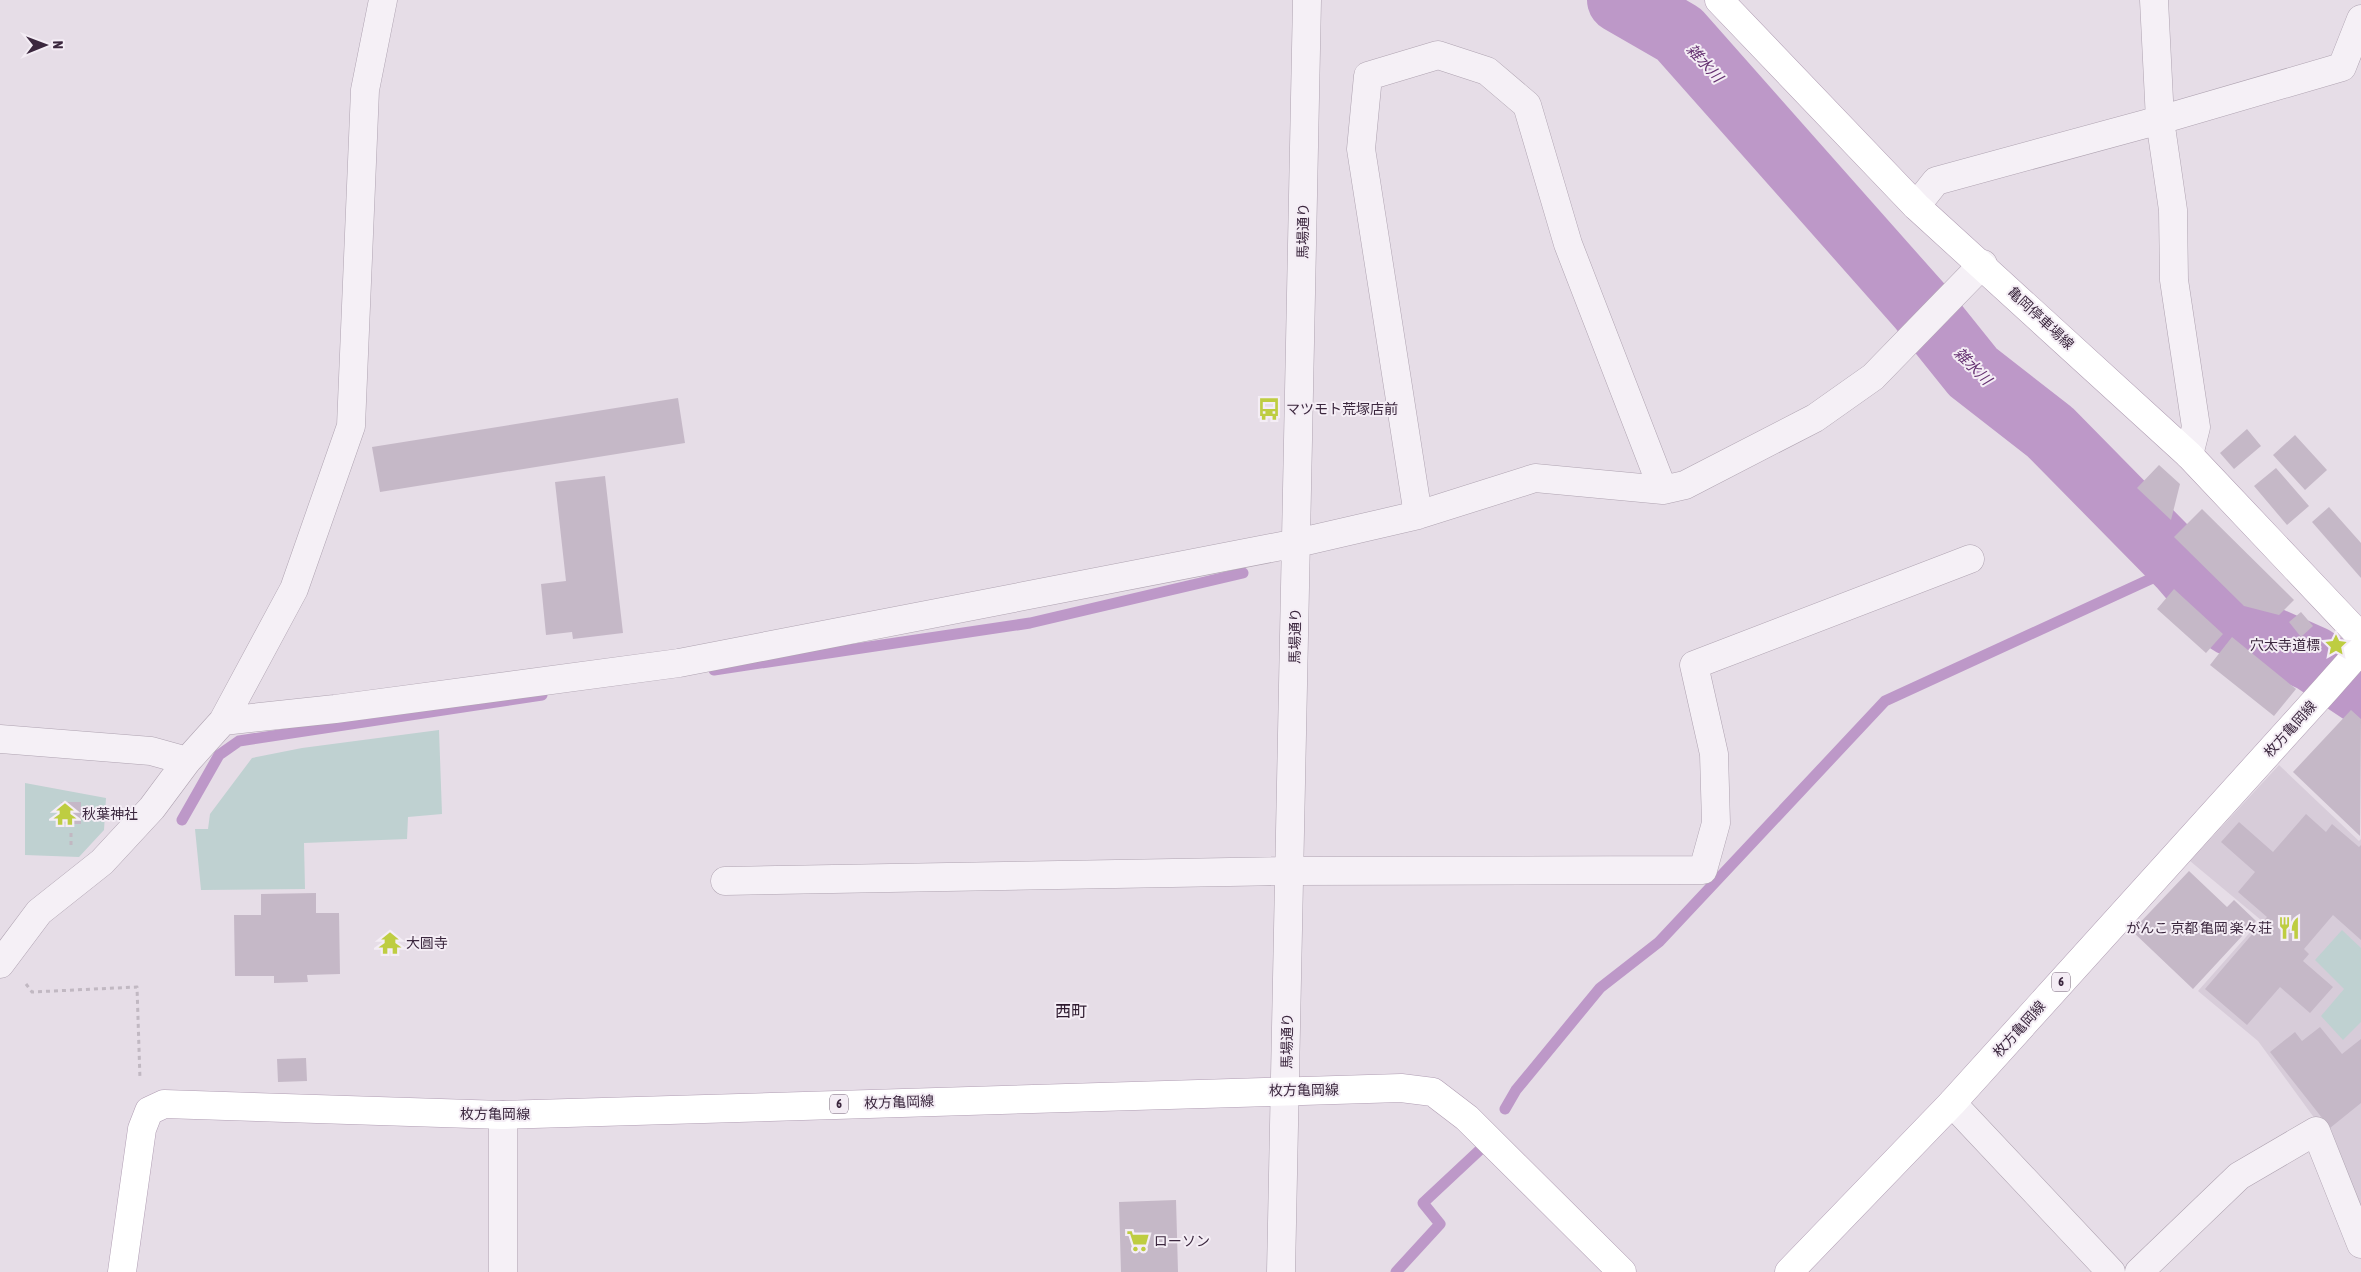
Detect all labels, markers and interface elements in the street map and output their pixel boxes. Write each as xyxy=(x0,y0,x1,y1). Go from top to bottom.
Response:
north arrow xyxy=(20,20,70,70)
text: N xyxy=(50,41,66,49)
water label: 雑水川 xyxy=(1684,41,1728,87)
street label: 馬場通り xyxy=(1295,203,1311,259)
street label: 亀岡停車場線 xyxy=(2005,284,2077,352)
water label: 雑水川 xyxy=(1951,344,1996,389)
bus stop icon: マツモト荒塚店前 xyxy=(1256,396,1282,422)
place label: マツモト荒塚店前 xyxy=(1286,401,1398,417)
street label: 馬場通り xyxy=(1287,608,1303,664)
place icon: 穴太寺道標 xyxy=(2323,632,2349,658)
place label: 穴太寺道標 xyxy=(2250,637,2320,653)
street label: 枚方亀岡線 xyxy=(2261,698,2319,760)
temple icon: 秋葉神社 xyxy=(52,801,78,827)
place label: 秋葉神社 xyxy=(82,806,138,822)
restaurant icon: がんこ 京都 亀岡 楽々荘 xyxy=(2276,915,2302,941)
place label: がんこ 京都 亀岡 楽々荘 xyxy=(2126,920,2272,936)
temple icon: 大圓寺 xyxy=(377,930,403,956)
place label: 大圓寺 xyxy=(406,935,448,951)
road number: 6 xyxy=(2052,972,2070,992)
street label: 枚方亀岡線 xyxy=(1990,998,2048,1060)
district label: 西町 xyxy=(1055,1002,1087,1020)
street label: 馬場通り xyxy=(1279,1013,1295,1069)
street label: 枚方亀岡線 xyxy=(1269,1081,1339,1099)
street label: 枚方亀岡線 xyxy=(864,1093,934,1111)
road number: 6 xyxy=(830,1094,848,1114)
street label: 枚方亀岡線 xyxy=(460,1106,530,1122)
supermarket icon: ローソン xyxy=(1125,1228,1151,1254)
place label: ローソン xyxy=(1154,1233,1210,1249)

